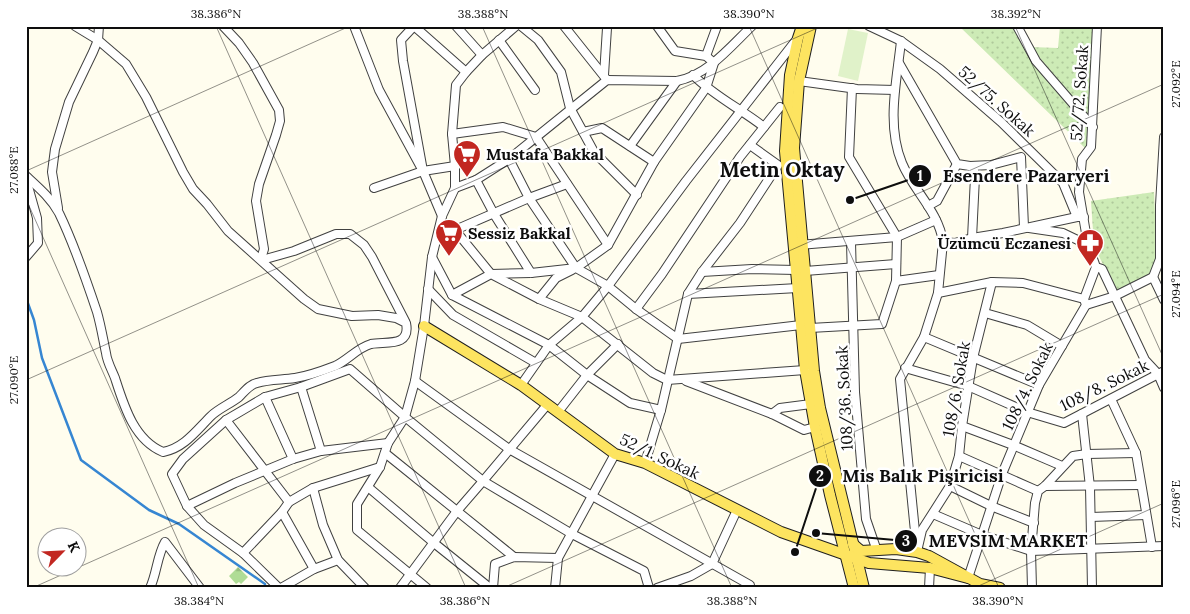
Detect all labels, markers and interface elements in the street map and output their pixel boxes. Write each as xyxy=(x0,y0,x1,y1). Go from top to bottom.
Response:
text: 38.386°N xyxy=(191,6,241,21)
text: 38.388°N xyxy=(458,6,508,21)
text: 38.390°N xyxy=(723,6,775,21)
text: 38.392°N xyxy=(991,6,1041,21)
street label: 52/72. Sokak xyxy=(1066,44,1093,142)
text: 27.092°E xyxy=(1168,60,1183,108)
street label: 52/75. Sokak xyxy=(954,61,1040,142)
supermarket icon: Mustafa Bakkal xyxy=(452,139,482,178)
place label: Mustafa Bakkal xyxy=(486,144,604,164)
text: 27.088°E xyxy=(6,146,21,194)
district label: Metin Oktay xyxy=(719,156,845,183)
callout: Esendere Pazaryeri xyxy=(907,159,1119,192)
text: Esendere Pazaryeri xyxy=(943,164,1109,187)
text: 1 xyxy=(917,166,923,185)
supermarket icon: Sessiz Bakkal xyxy=(434,218,464,257)
place label: Sessiz Bakkal xyxy=(468,223,571,243)
pharmacy icon: Üzümcü Eczanesi xyxy=(1075,228,1105,267)
place label: Üzümcü Eczanesi xyxy=(937,233,1071,253)
text: 27.094°E xyxy=(1168,270,1183,318)
street label: 108/4. Sokak xyxy=(997,338,1058,434)
street label: 108/6. Sokak xyxy=(938,339,975,438)
street label: 108/36. Sokak xyxy=(831,344,858,451)
street label: 108/8. Sokak xyxy=(1056,355,1152,416)
text: 27.090°E xyxy=(6,356,21,404)
street label: 52/1. Sokak xyxy=(616,429,703,484)
callout: Mis Balık Pişiricisi xyxy=(807,460,1014,493)
text: Mis Balık Pişiricisi xyxy=(842,464,1004,487)
text: 2 xyxy=(816,466,824,485)
text: 27.096°E xyxy=(1168,480,1183,528)
callout: MEVSİM MARKET xyxy=(894,524,1097,557)
north arrow xyxy=(38,526,88,576)
text: MEVSİM MARKET xyxy=(929,529,1088,552)
text: 3 xyxy=(902,531,910,550)
text: K xyxy=(64,538,84,555)
text: 38.384°N xyxy=(174,593,224,608)
text: 38.386°N xyxy=(440,593,490,608)
text: 38.388°N xyxy=(707,593,757,608)
text: 38.390°N xyxy=(972,593,1024,608)

